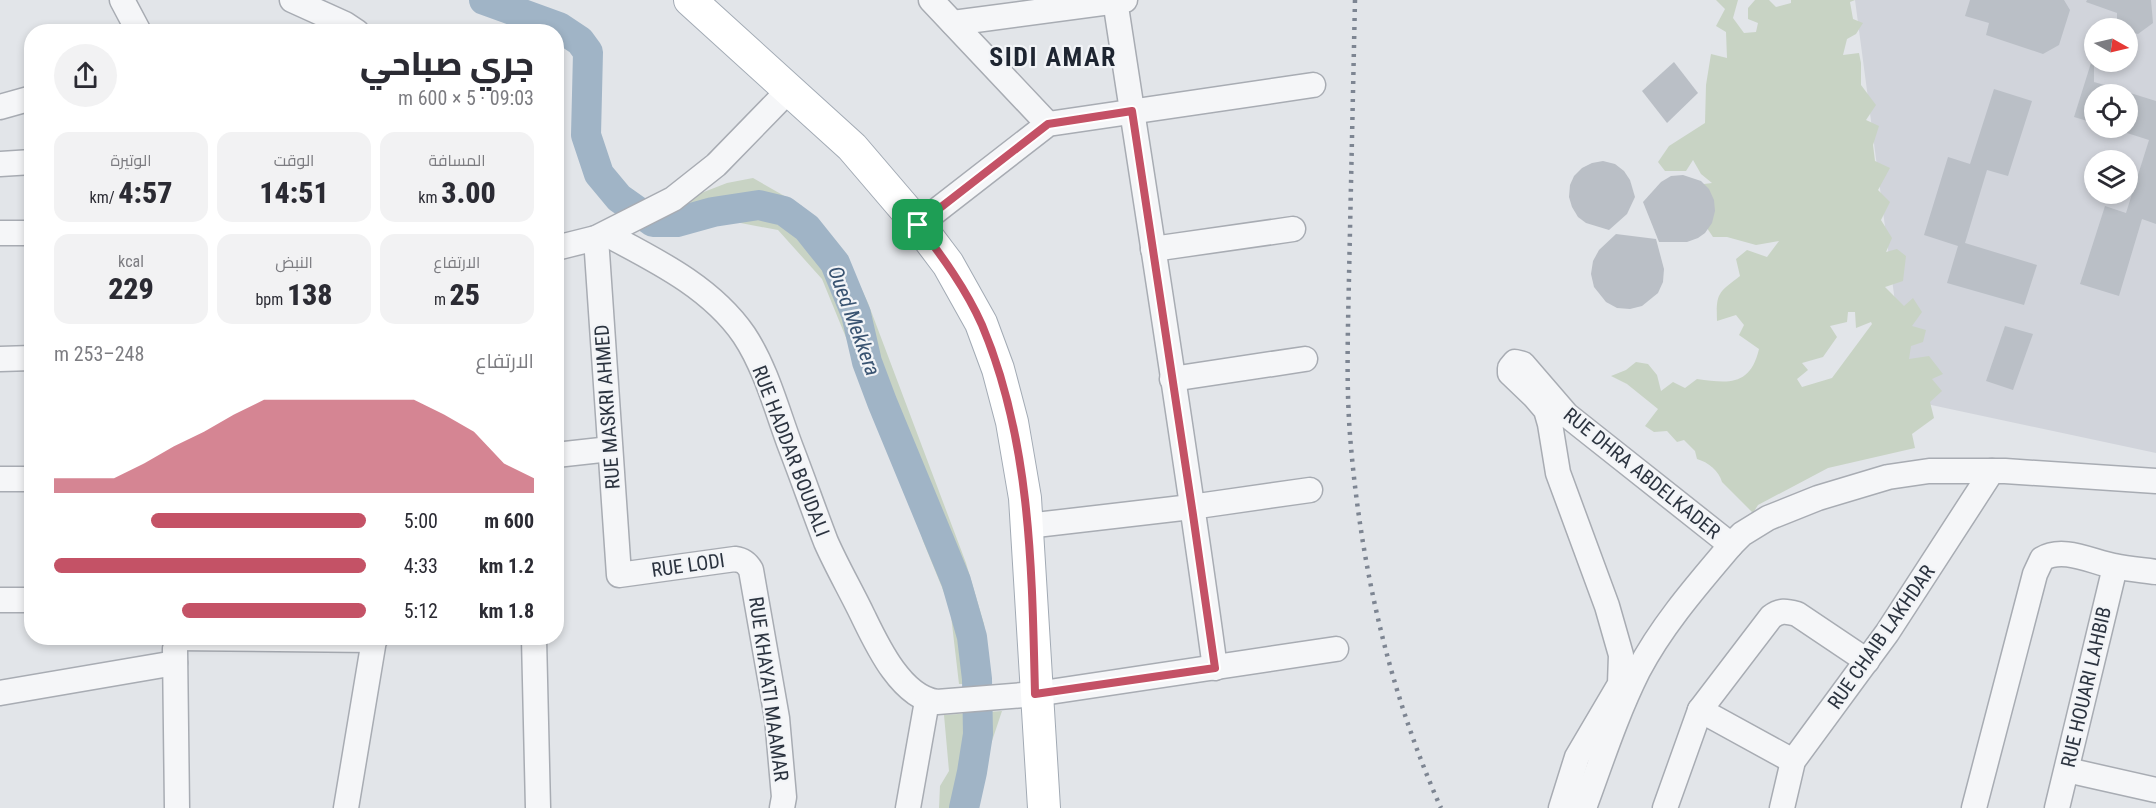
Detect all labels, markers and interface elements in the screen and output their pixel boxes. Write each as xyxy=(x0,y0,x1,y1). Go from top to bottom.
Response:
north arrow xyxy=(2084,18,2138,72)
map controls xyxy=(2084,18,2138,204)
district label: SIDI AMAR xyxy=(989,42,1117,72)
button: share xyxy=(54,44,117,107)
text: جري صباحي xyxy=(360,44,534,83)
button: locate xyxy=(2084,84,2138,138)
text: 09:03 · 5 × 600 m xyxy=(398,86,534,110)
button: layers xyxy=(2084,150,2138,204)
text: الوتيرة xyxy=(110,151,152,170)
text: الوقت xyxy=(274,151,314,170)
text: المسافة xyxy=(429,151,485,170)
text: 4:57 xyxy=(118,175,173,210)
text: 14:51 xyxy=(259,175,329,210)
text: 3.00 xyxy=(441,175,496,210)
text: /km xyxy=(89,188,118,207)
text: km xyxy=(418,188,441,207)
pin xyxy=(892,199,943,250)
icon: arrive xyxy=(901,208,934,241)
text: kcal xyxy=(118,252,144,271)
text: النبض xyxy=(275,253,313,272)
text: الارتفاع xyxy=(434,253,480,272)
water label: Oued Mekkera xyxy=(823,263,885,379)
text: 229 xyxy=(108,271,154,306)
text: 138 xyxy=(287,277,333,312)
text: 25 xyxy=(450,277,480,312)
text: bpm xyxy=(255,290,287,309)
text: m xyxy=(434,290,450,309)
street label: RUE MASKRI AHMED xyxy=(589,324,625,490)
text: 248–253 m xyxy=(54,342,144,366)
text: الارتفاع xyxy=(475,349,534,373)
street label: RUE HADDAR BOUDALI xyxy=(747,362,835,540)
street label: RUE DHRA ABDELKADER xyxy=(1559,402,1725,544)
text: 5:00 xyxy=(404,509,438,533)
text: 600 m xyxy=(484,509,534,533)
street label: RUE LODI xyxy=(650,548,726,582)
text: 4:33 xyxy=(404,554,438,578)
text: 1.2 km xyxy=(479,554,534,578)
street label: RUE CHAIB LAKHDAR xyxy=(1822,560,1940,714)
street label: RUE KHAYATI MAAMAR xyxy=(744,595,794,783)
text: 5:12 xyxy=(404,599,438,623)
text: 1.8 km xyxy=(479,599,534,623)
street label: RUE HOUARI LAHBIB xyxy=(2056,604,2116,770)

